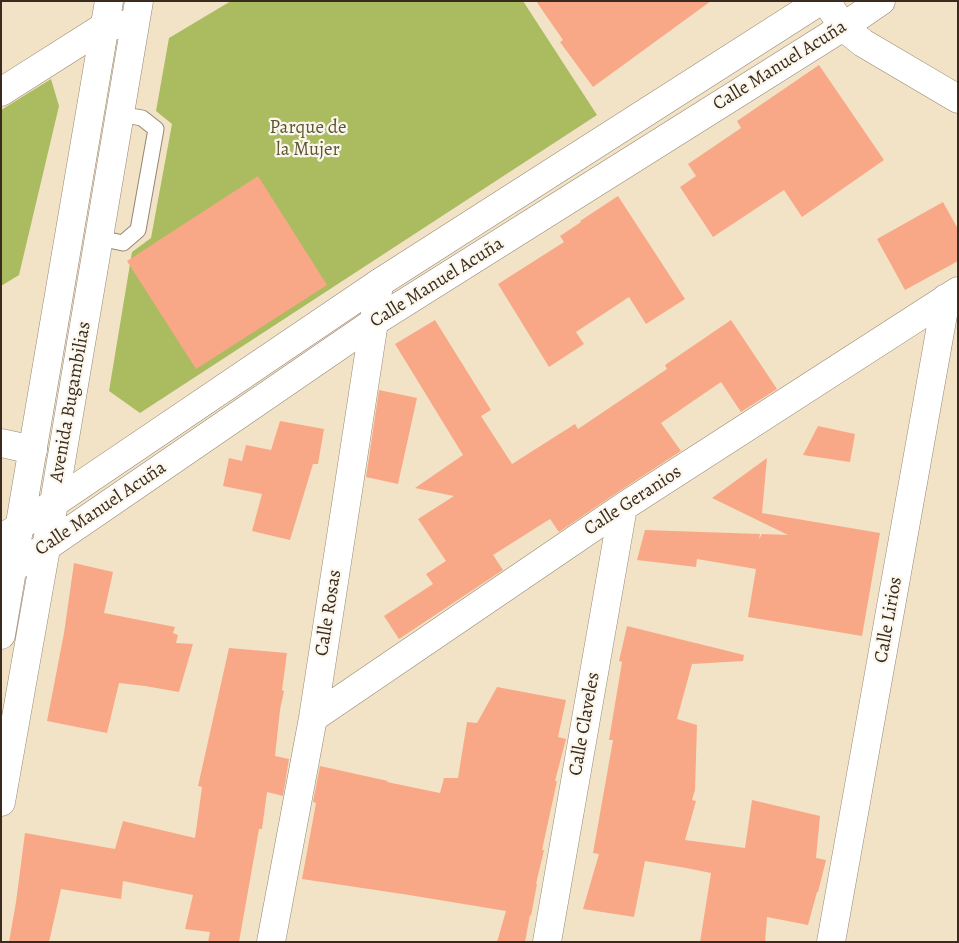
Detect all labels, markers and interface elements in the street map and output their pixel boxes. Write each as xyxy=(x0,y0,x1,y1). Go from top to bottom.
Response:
street label: Calle Manuel Acuña xyxy=(709,16,851,116)
park label: Parque de la Mujer xyxy=(269,117,347,161)
street label: Calle Manuel Acuña xyxy=(366,233,508,333)
street label: Avenida Bugambilias xyxy=(46,320,96,484)
street label: Calle Manuel Acuña xyxy=(31,457,171,561)
street label: Calle Geranios xyxy=(580,461,686,541)
street label: Calle Rosas xyxy=(311,568,347,658)
street label: Calle Lirios xyxy=(870,575,908,665)
street label: Calle Claveles xyxy=(565,670,605,778)

